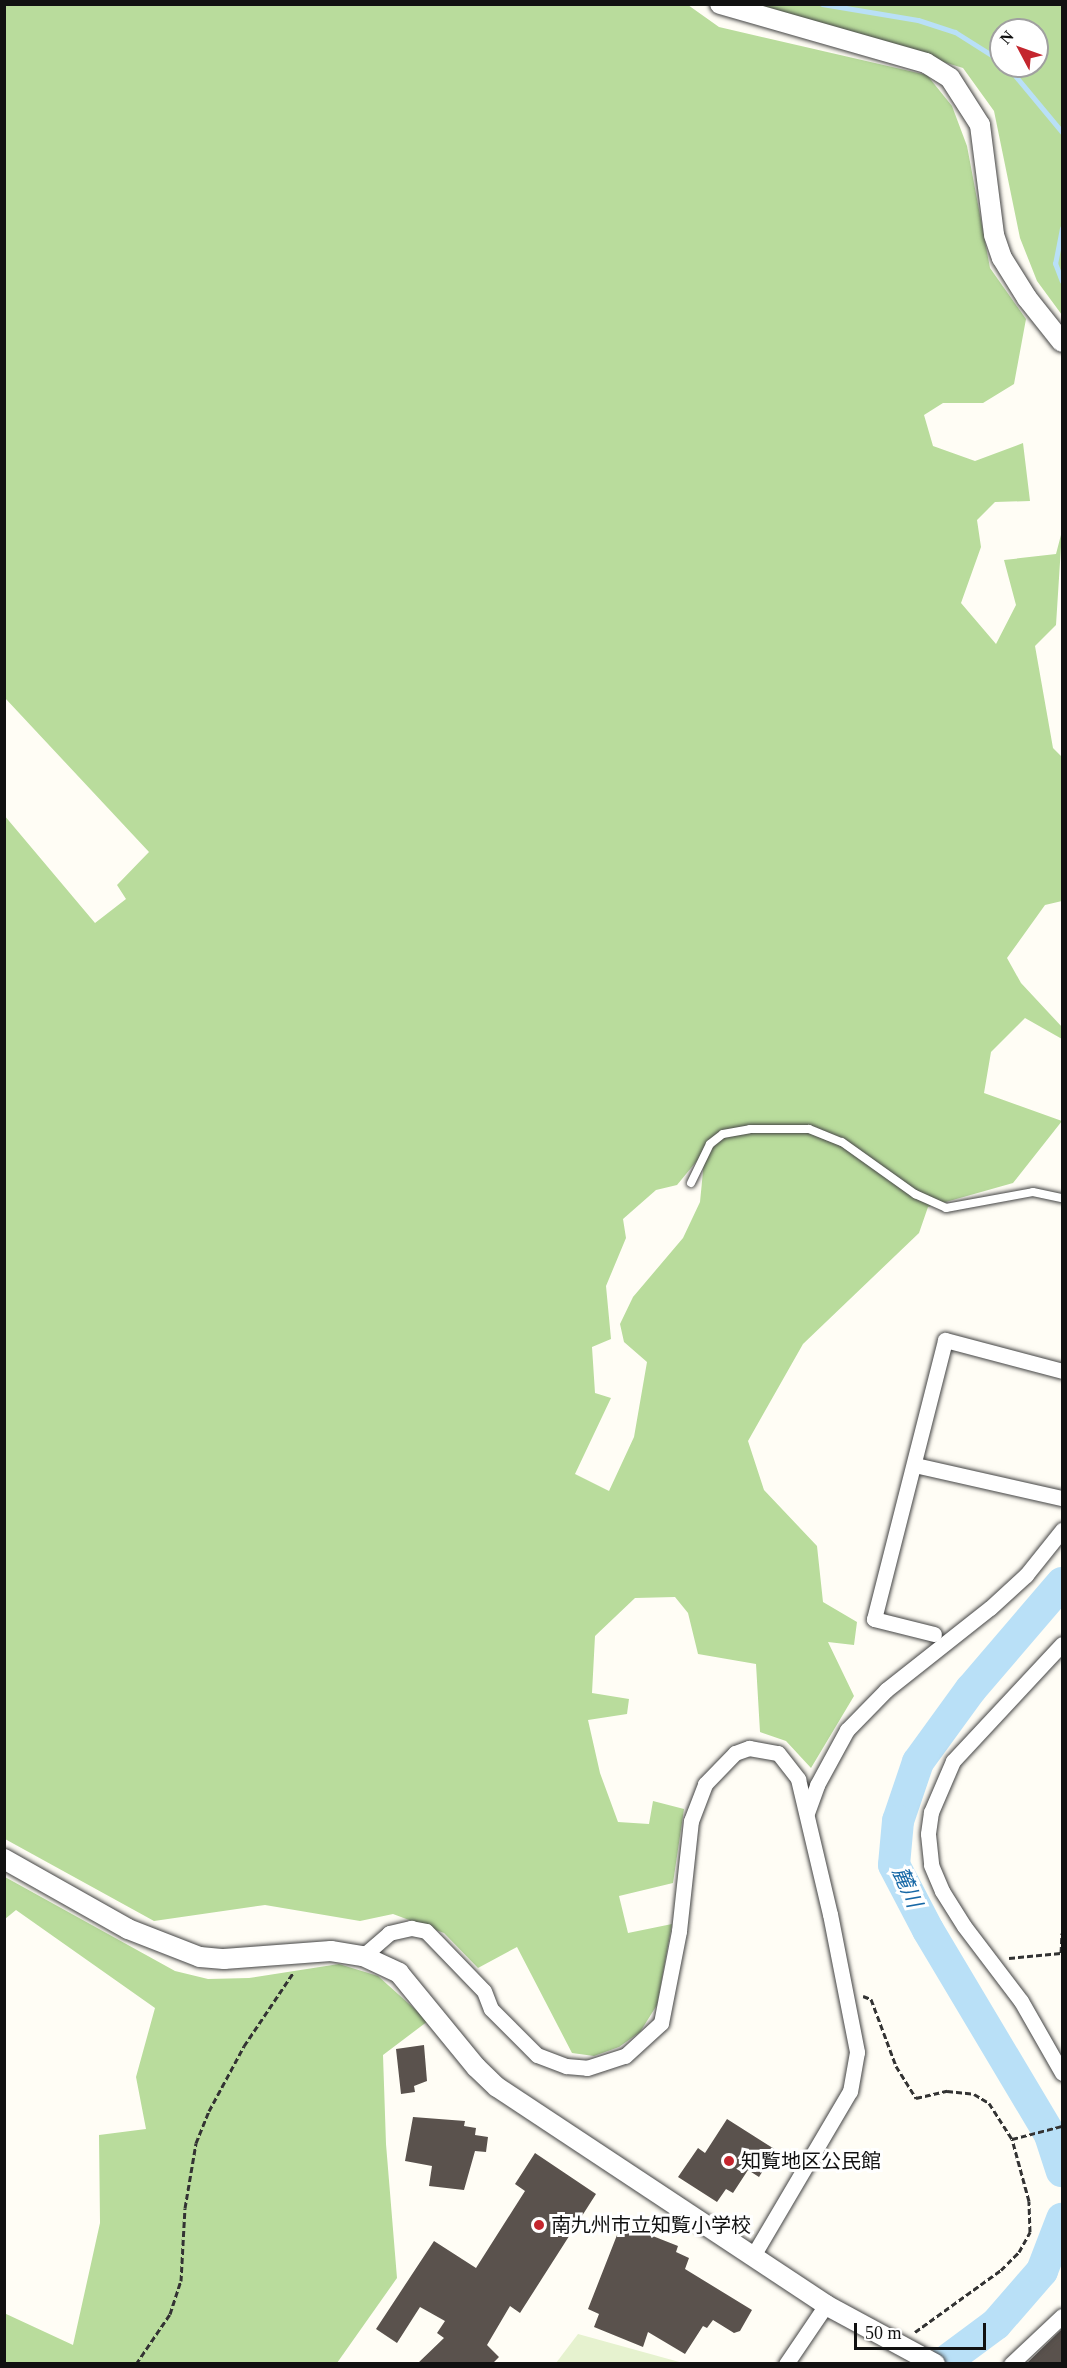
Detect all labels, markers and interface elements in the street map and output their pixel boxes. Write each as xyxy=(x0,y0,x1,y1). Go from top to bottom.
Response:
north arrow xyxy=(989,18,1049,78)
text: N xyxy=(996,27,1017,47)
water label: 麓川 xyxy=(887,1863,927,1911)
place label: 知覧地区公民館 xyxy=(741,2149,881,2173)
marker: 知覧地区公民館 xyxy=(722,2154,736,2168)
place label: 南九州市立知覧小学校 xyxy=(551,2213,751,2237)
marker: 南九州市立知覧小学校 xyxy=(532,2218,546,2232)
scale bar xyxy=(857,2311,989,2349)
text: 50 m xyxy=(865,2323,902,2343)

